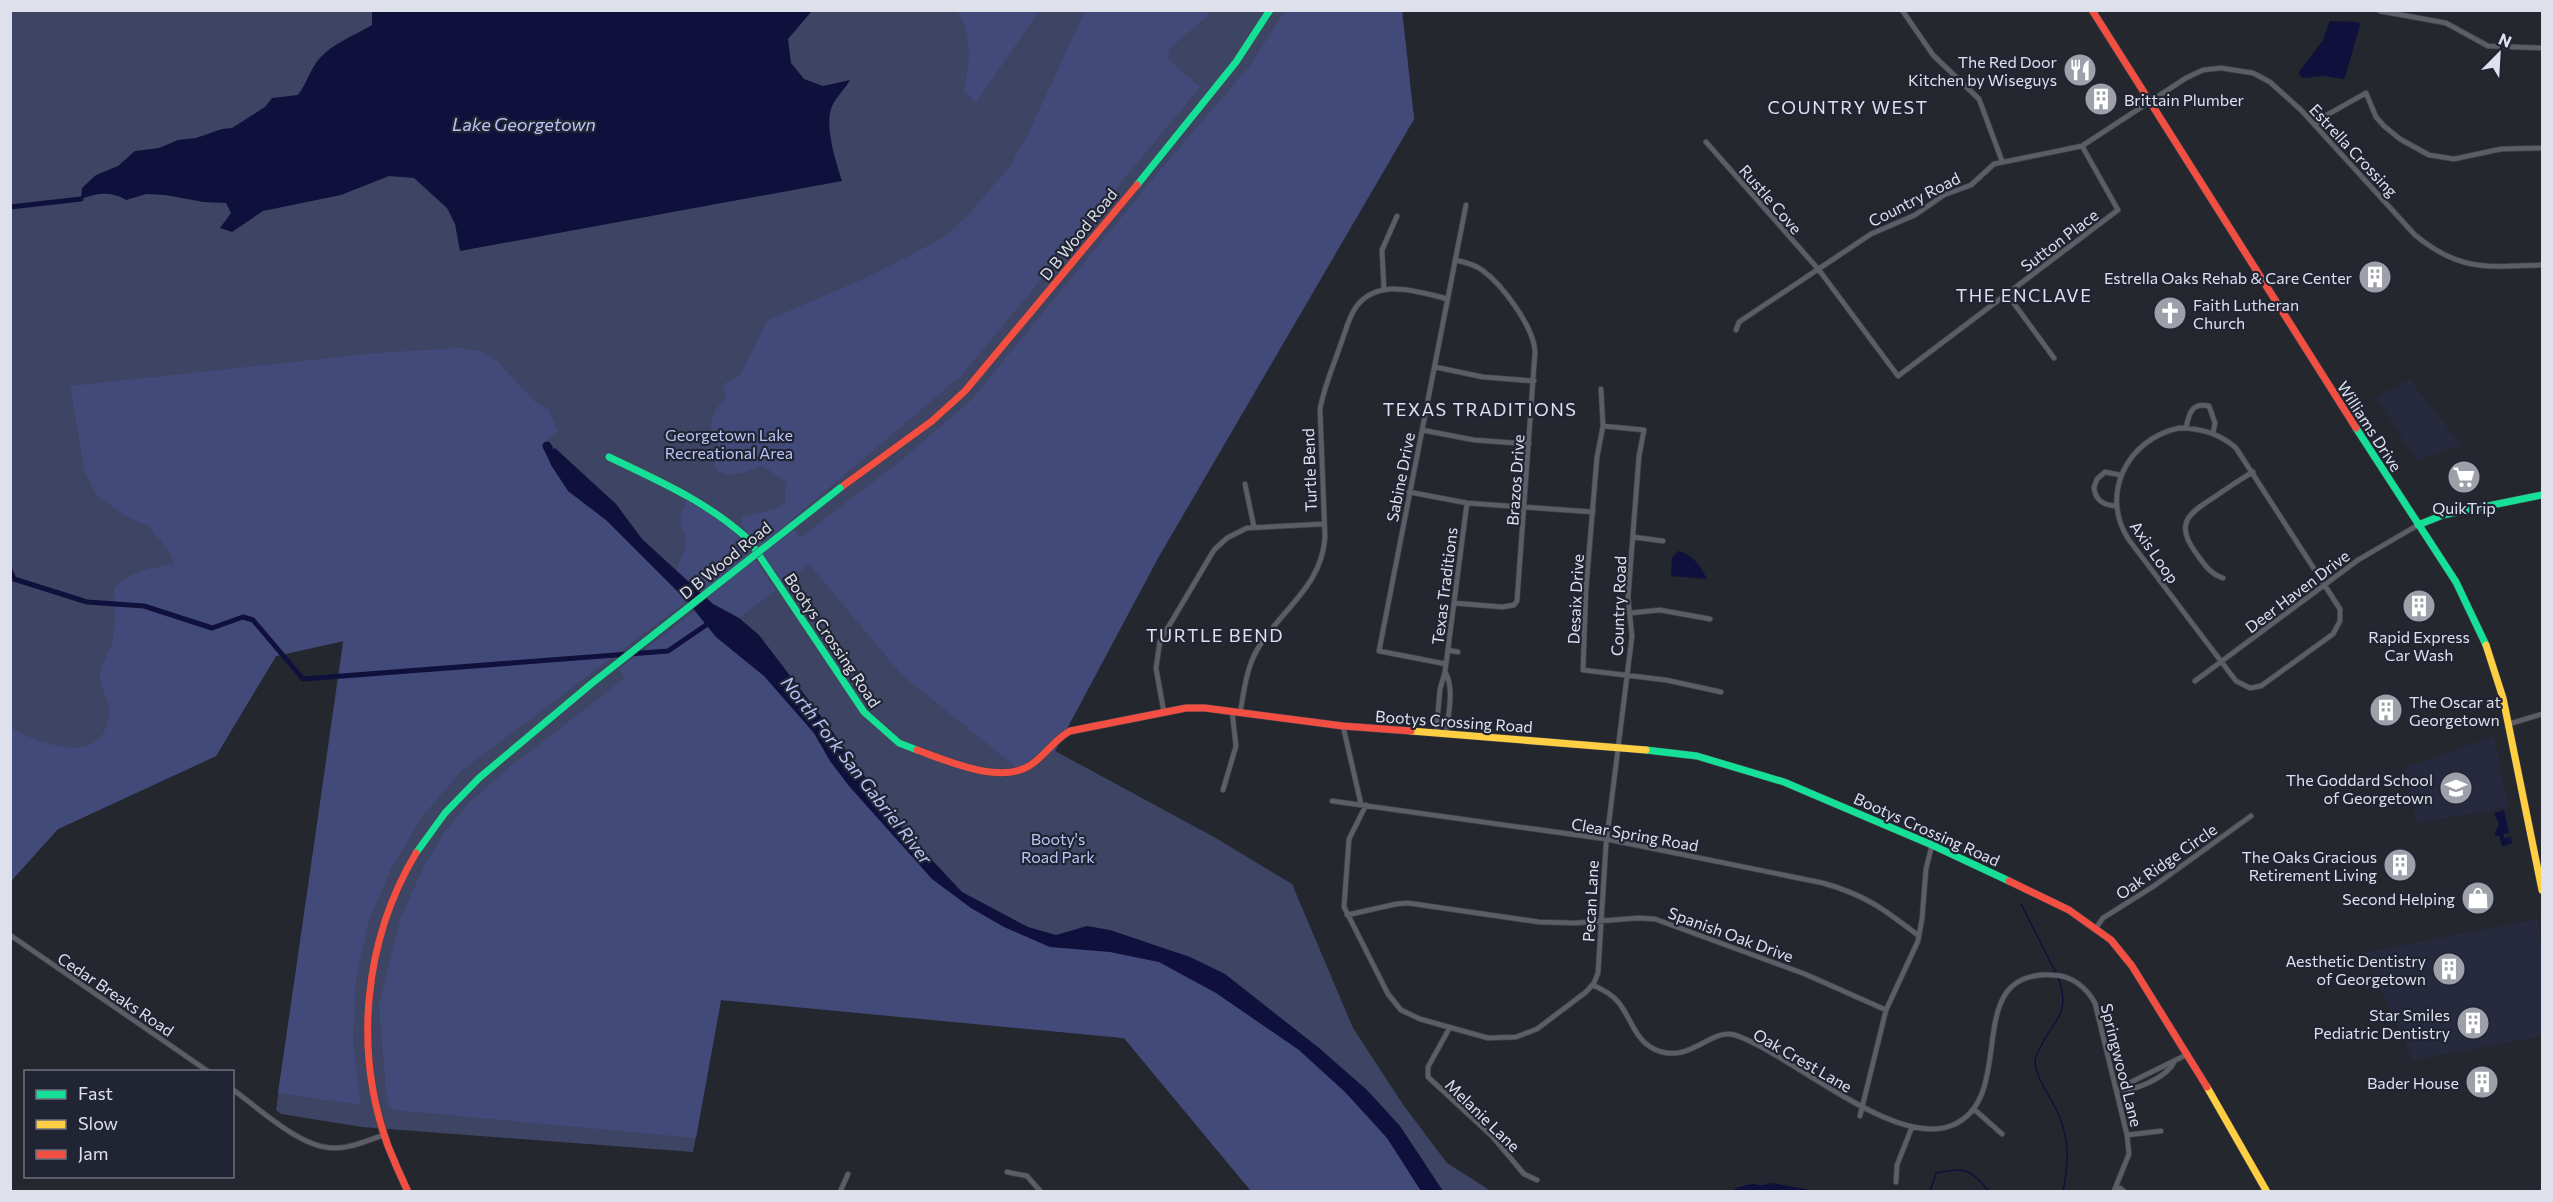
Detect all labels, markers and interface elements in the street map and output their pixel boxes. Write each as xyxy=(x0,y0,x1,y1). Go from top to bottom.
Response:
north arrow xyxy=(2469,24,2529,84)
text: N xyxy=(2496,29,2515,51)
place label: The Red Door Kitchen by Wiseguys xyxy=(1908,52,2058,89)
restaurant icon: The Red Door Kitchen by Wiseguys xyxy=(2062,52,2098,88)
building icon: Brittain Plumber xyxy=(2083,81,2119,117)
place label: Brittain Plumber xyxy=(2124,90,2245,109)
district label: COUNTRY WEST xyxy=(1768,96,1928,118)
street label: Estrella Crossing xyxy=(2306,100,2402,201)
water label: Lake Georgetown xyxy=(452,113,596,135)
street label: Rustle Cove xyxy=(1736,160,1806,238)
street label: Country Road xyxy=(1865,168,1963,230)
street label: D B Wood Road xyxy=(1035,184,1121,284)
street label: Sutton Place xyxy=(2017,205,2101,275)
building icon: Estrella Oaks Rehab & Care Center xyxy=(2357,259,2393,295)
place label: Estrella Oaks Rehab & Care Center xyxy=(2104,268,2353,287)
district label: THE ENCLAVE xyxy=(1956,284,2092,306)
church icon: Faith Lutheran Church xyxy=(2152,295,2188,331)
place label: Faith Lutheran Church xyxy=(2193,295,2299,332)
street label: Williams Drive xyxy=(2334,377,2406,475)
district label: TEXAS TRADITIONS xyxy=(1383,398,1577,420)
park label: Georgetown Lake Recreational Area xyxy=(665,425,793,462)
street label: Turtle Bend xyxy=(1298,428,1320,512)
street label: Sabine Drive xyxy=(1382,431,1418,523)
street label: Brazos Drive xyxy=(1502,434,1528,526)
supermarket icon: QuikTrip xyxy=(2446,459,2482,495)
place label: QuikTrip xyxy=(2432,498,2496,517)
street label: D B Wood Road xyxy=(675,517,775,603)
street label: Axis Loop xyxy=(2127,517,2183,587)
street label: Texas Traditions xyxy=(1427,526,1461,646)
street label: Deer Haven Drive xyxy=(2241,546,2353,636)
street label: Desaix Drive xyxy=(1563,553,1587,645)
street label: Country Road xyxy=(1607,556,1629,656)
street label: Bootys Crossing Road xyxy=(781,569,885,711)
building icon: Rapid Express Car Wash xyxy=(2401,588,2437,624)
district label: TURTLE BEND xyxy=(1146,624,1284,646)
place label: Rapid Express Car Wash xyxy=(2368,627,2470,664)
water label: North Fork San Gabriel River xyxy=(777,672,938,869)
building icon: The Oscar at Georgetown xyxy=(2368,692,2404,728)
place label: The Oscar at Georgetown xyxy=(2409,692,2501,729)
street label: Bootys Crossing Road xyxy=(1375,706,1533,736)
place label: The Goddard School of Georgetown xyxy=(2286,770,2433,807)
school or university icon: The Goddard School of Georgetown xyxy=(2438,770,2474,806)
street label: Bootys Crossing Road xyxy=(1851,788,2003,870)
street label: Clear Spring Road xyxy=(1570,813,1700,855)
street label: Oak Ridge Circle xyxy=(2112,819,2220,903)
park label: Booty's Road Park xyxy=(1021,829,1095,866)
place label: The Oaks Gracious Retirement Living xyxy=(2241,847,2377,884)
building icon: The Oaks Gracious Retirement Living xyxy=(2382,847,2418,883)
street label: Pecan Lane xyxy=(1578,860,1602,942)
shop icon: Second Helping xyxy=(2460,880,2496,916)
place label: Second Helping xyxy=(2342,889,2455,908)
street label: Spanish Oak Drive xyxy=(1666,903,1796,965)
street label: Cedar Breaks Road xyxy=(54,948,178,1040)
place label: Aesthetic Dentistry of Georgetown xyxy=(2285,951,2426,988)
building icon: Aesthetic Dentistry of Georgetown xyxy=(2431,951,2467,987)
street label: Springwood Lane xyxy=(2098,1001,2146,1129)
place label: Star Smiles Pediatric Dentistry xyxy=(2314,1005,2450,1042)
building icon: Star Smiles Pediatric Dentistry xyxy=(2455,1005,2491,1041)
street label: Oak Crest Lane xyxy=(1750,1024,1856,1096)
building icon: Bader House xyxy=(2464,1064,2500,1100)
legend xyxy=(24,1070,234,1178)
place label: Bader House xyxy=(2367,1073,2459,1092)
street label: Melanie Lane xyxy=(1442,1075,1524,1155)
text: Fast xyxy=(78,1082,113,1104)
text: Slow xyxy=(78,1112,118,1134)
text: Jam xyxy=(78,1142,108,1164)

